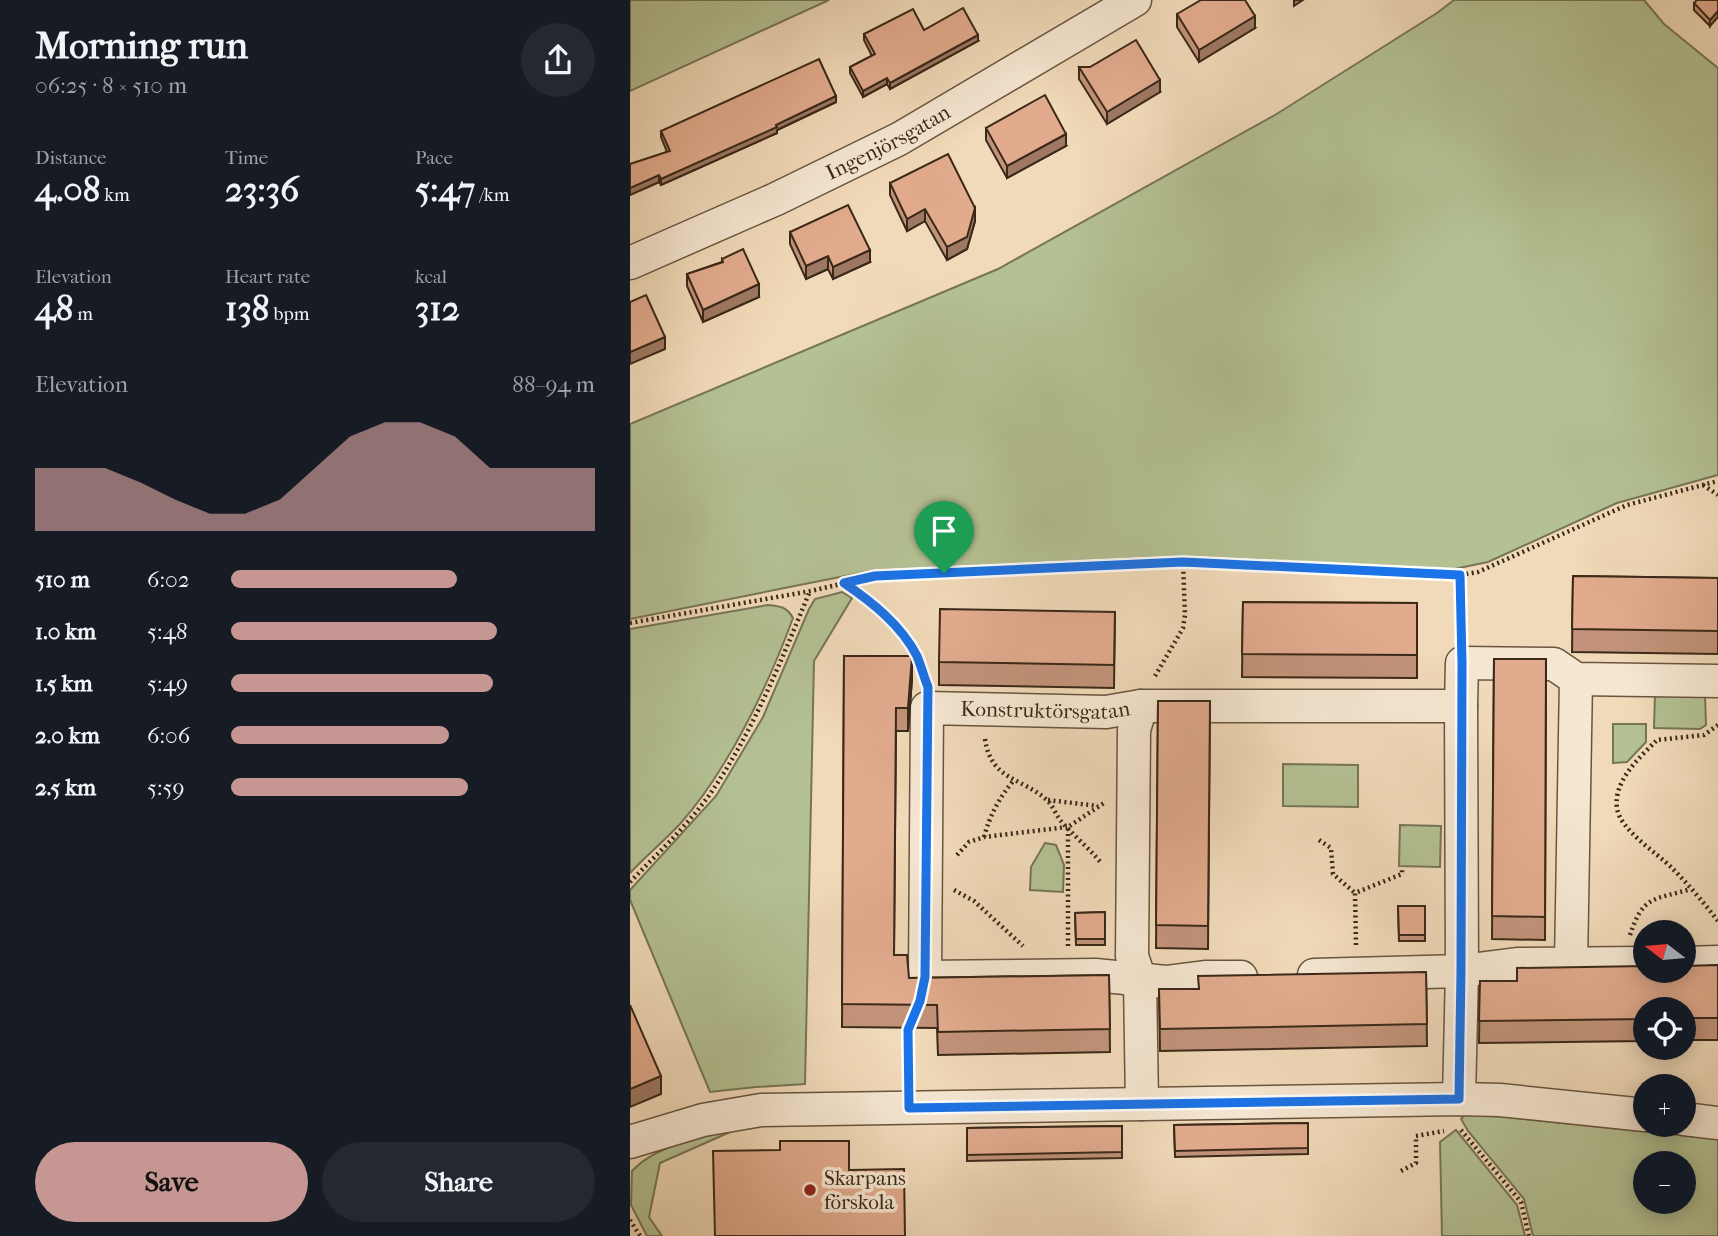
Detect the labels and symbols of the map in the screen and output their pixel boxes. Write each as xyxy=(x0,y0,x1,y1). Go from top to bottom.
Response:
street label: Ingenjörsgatan xyxy=(822,100,954,185)
pin xyxy=(914,501,974,573)
street label: Konstruktörsgatan xyxy=(960,696,1132,724)
north arrow xyxy=(1633,920,1696,984)
place label: Skarpans förskola xyxy=(824,1166,906,1214)
marker: Skarpans förskola xyxy=(802,1182,818,1198)

